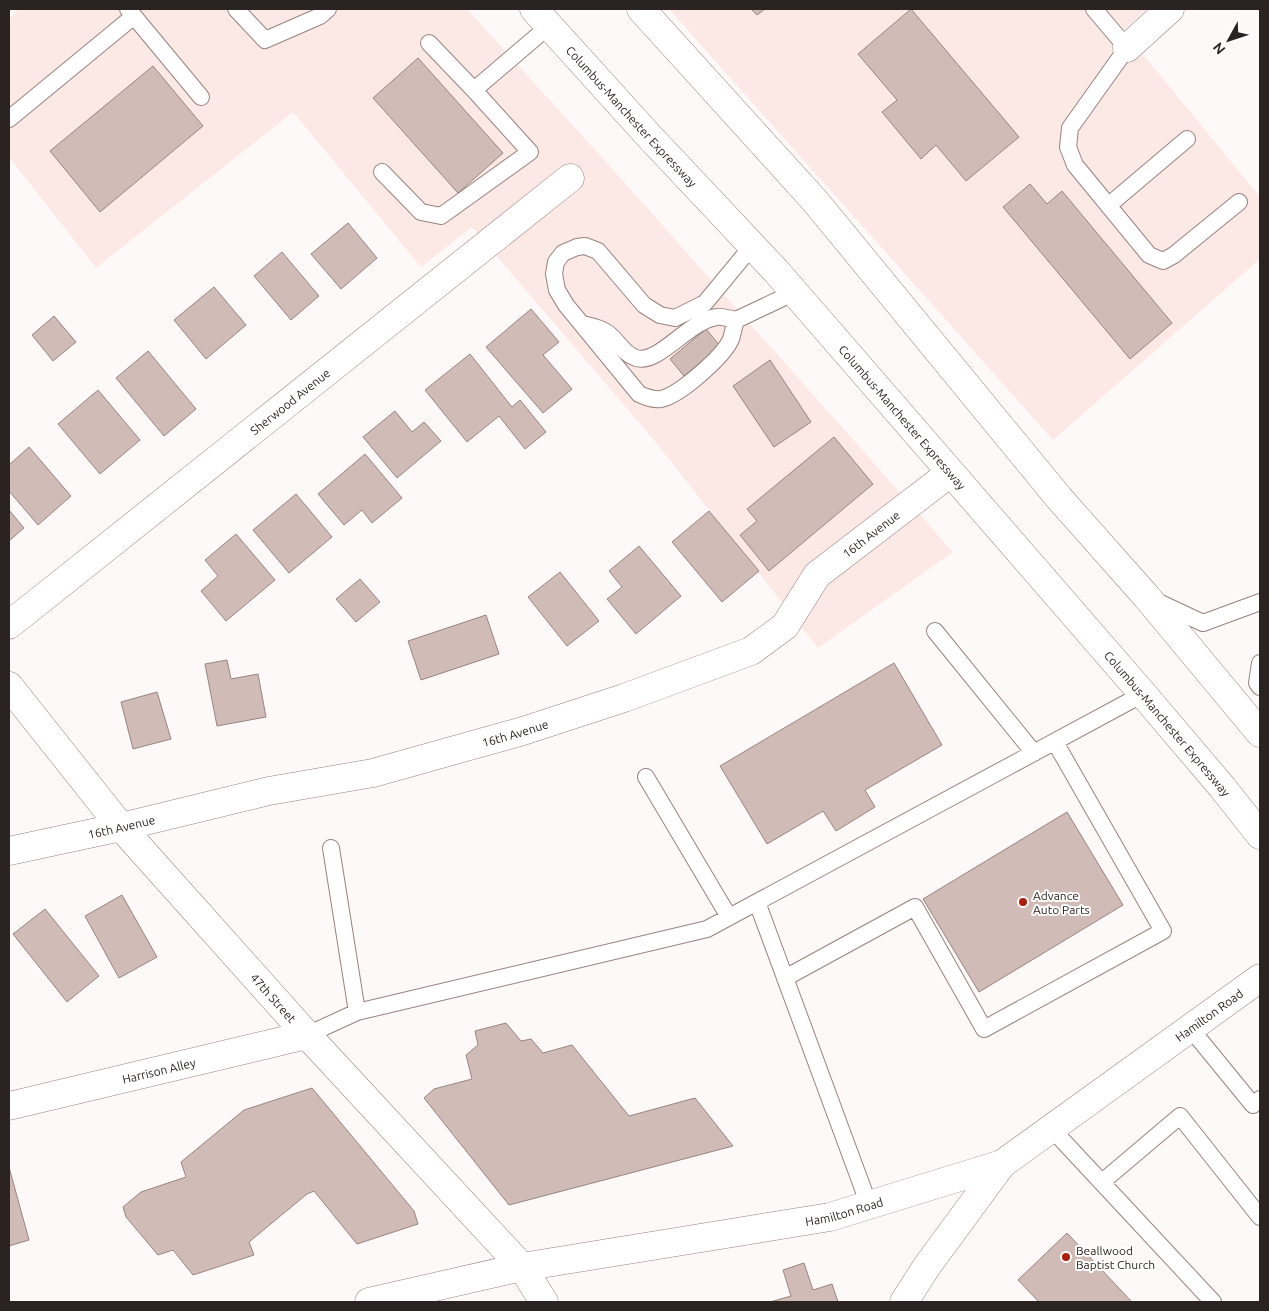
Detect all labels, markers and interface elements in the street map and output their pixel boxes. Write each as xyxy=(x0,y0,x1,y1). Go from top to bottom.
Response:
north arrow xyxy=(1204,15,1254,65)
text: N xyxy=(1210,39,1229,58)
street label: Columbus-Manchester Expressway xyxy=(564,43,700,189)
street label: Columbus-Manchester Expressway xyxy=(837,342,969,492)
street label: Sherwood Avenue xyxy=(247,366,332,437)
street label: 16th Avenue xyxy=(840,508,902,560)
street label: Columbus-Manchester Expressway xyxy=(1102,648,1233,799)
street label: 16th Avenue xyxy=(480,717,550,749)
street label: 16th Avenue xyxy=(87,812,156,840)
place label: Advance Auto Parts xyxy=(1033,889,1090,916)
marker: Advance Auto Parts xyxy=(1017,896,1029,908)
street label: 47th Street xyxy=(248,970,299,1025)
street label: Hamilton Road xyxy=(1173,986,1245,1044)
street label: Harrison Alley xyxy=(121,1055,197,1085)
street label: Hamilton Road xyxy=(804,1195,884,1227)
place label: Beallwood Baptist Church xyxy=(1076,1244,1155,1271)
marker: Beallwood Baptist Church xyxy=(1060,1251,1072,1263)

